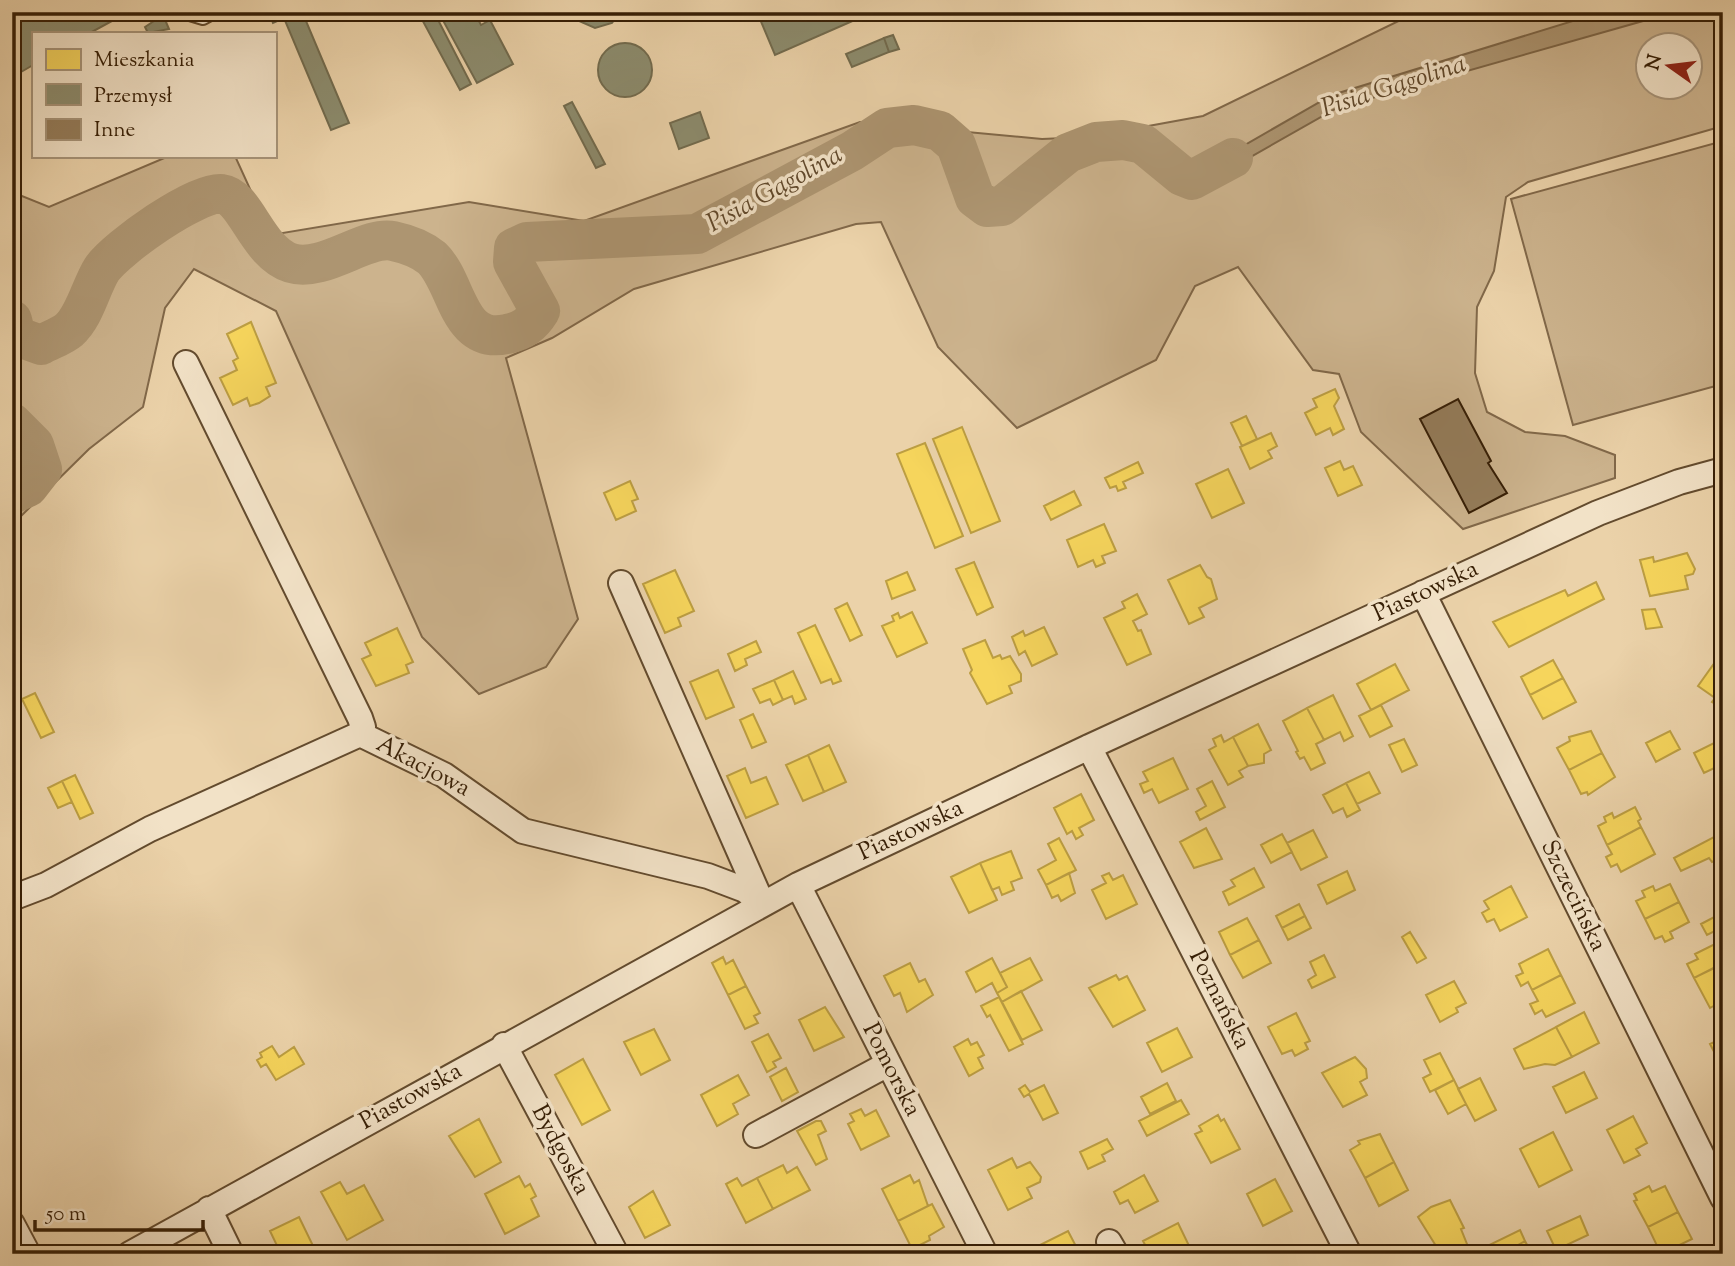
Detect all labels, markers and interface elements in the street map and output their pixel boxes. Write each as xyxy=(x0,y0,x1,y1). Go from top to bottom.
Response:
legend xyxy=(32,32,276,158)
north arrow xyxy=(1634,32,1704,102)
text: Mieszkania xyxy=(94,46,195,76)
water label: Pisia Gągolina xyxy=(1317,46,1471,128)
text: N xyxy=(1640,52,1670,73)
text: Przemysł xyxy=(94,82,173,112)
text: Inne xyxy=(94,116,135,146)
water label: Pisia Gągolina xyxy=(700,137,850,243)
street label: Piastowska xyxy=(1368,553,1484,631)
street label: Akacjowa xyxy=(370,728,476,806)
street label: Piastowska xyxy=(853,792,969,870)
street label: Szczecińska xyxy=(1531,835,1615,957)
street label: Poznańska xyxy=(1179,944,1259,1056)
street label: Pomorska xyxy=(853,1017,929,1123)
street label: Piastowska xyxy=(353,1055,469,1139)
street label: Bydgoska xyxy=(522,1099,598,1201)
scale bar xyxy=(35,1189,203,1233)
text: 50 m xyxy=(45,1200,86,1230)

